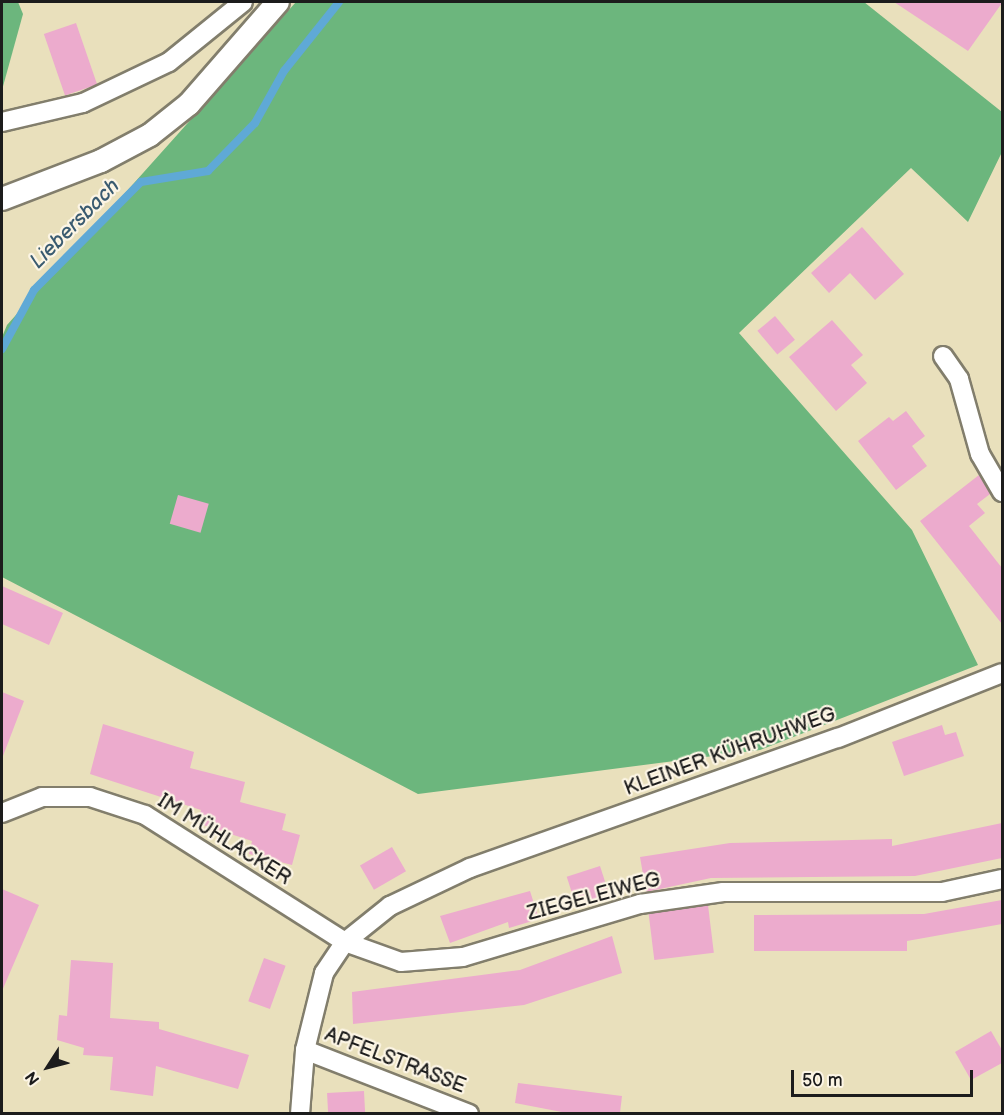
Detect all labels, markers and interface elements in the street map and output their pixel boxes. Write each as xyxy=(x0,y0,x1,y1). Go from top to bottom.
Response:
water label: Liebersbach xyxy=(25,174,125,274)
street label: KLEINER KÜHRUHWEG xyxy=(621,703,839,801)
street label: IM MÜHLACKER xyxy=(153,789,295,891)
street label: ZIEGELEIWEG xyxy=(525,868,663,926)
street label: APFELSTRASSE xyxy=(321,1023,469,1099)
north arrow xyxy=(18,1037,78,1097)
scale bar xyxy=(794,1058,976,1096)
text: N xyxy=(22,1067,44,1088)
text: 50 m xyxy=(802,1070,843,1091)

